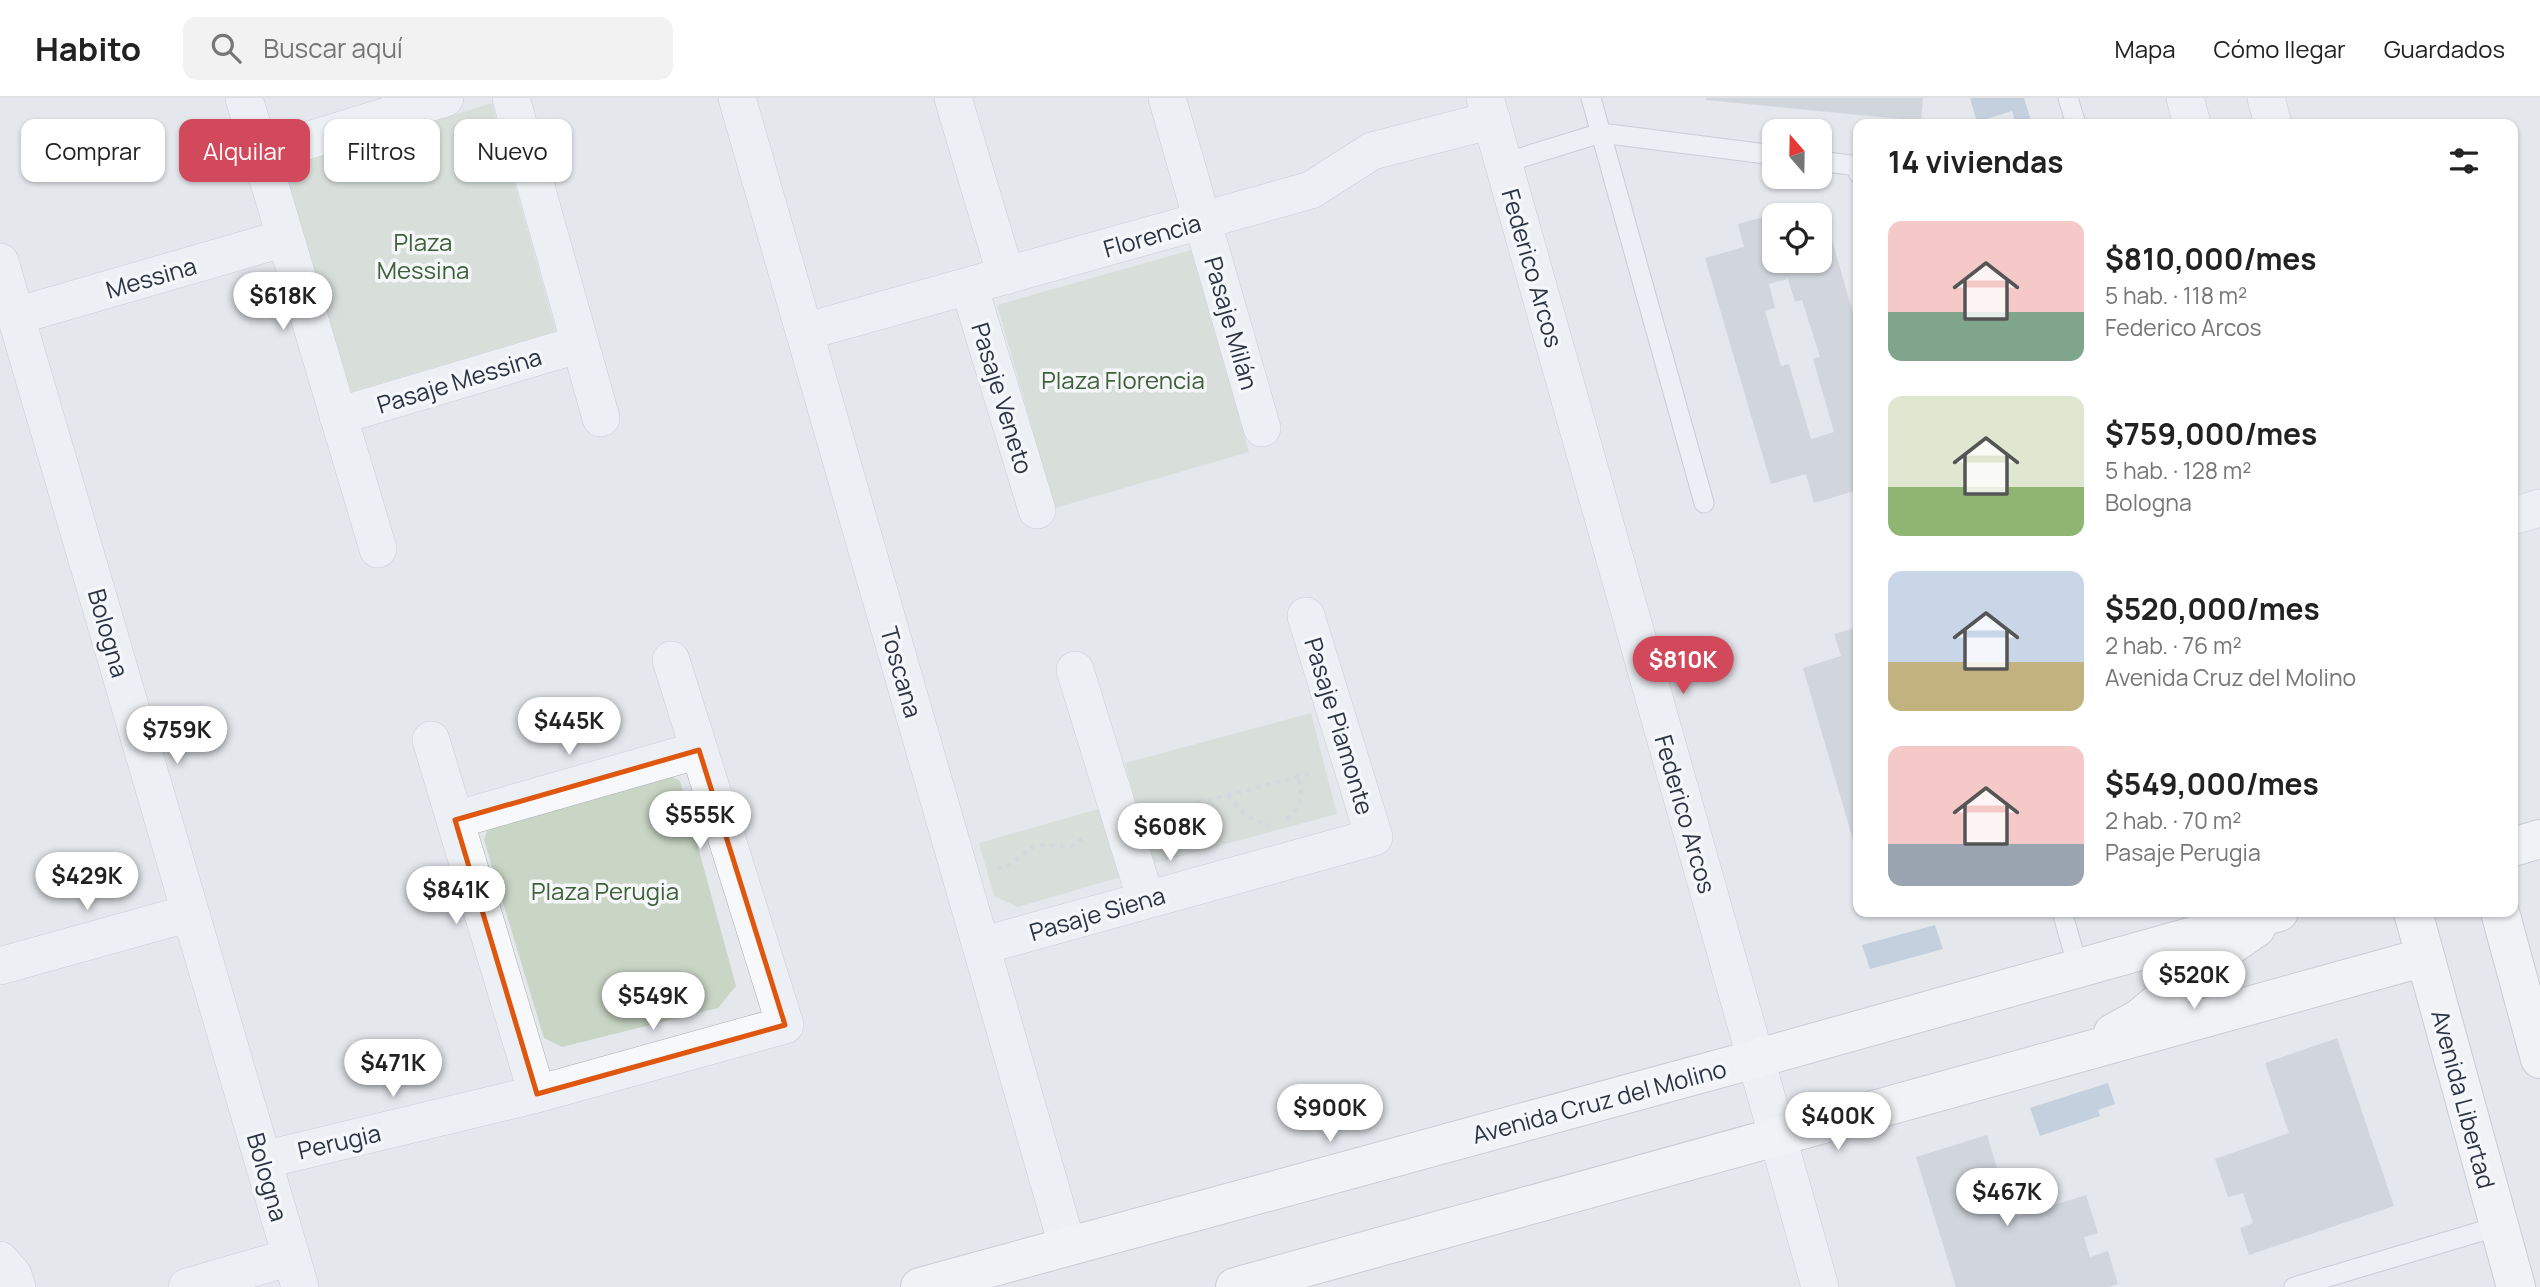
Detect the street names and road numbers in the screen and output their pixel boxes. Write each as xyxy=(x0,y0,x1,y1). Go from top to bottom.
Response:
street label: Federico Arcos xyxy=(1495,185,1571,351)
street label: Florencia xyxy=(1099,205,1205,265)
street label: Messina xyxy=(102,248,200,306)
street label: Pasaje Milán xyxy=(1197,253,1267,393)
street label: Pasaje Veneto xyxy=(964,318,1042,478)
street label: Pasaje Messina xyxy=(373,339,545,421)
street label: Bologna xyxy=(81,585,137,681)
street label: Toscana xyxy=(873,623,931,721)
street label: Pasaje Piamonte xyxy=(1297,634,1383,818)
street label: Federico Arcos xyxy=(1648,731,1724,897)
street label: Pasaje Siena xyxy=(1025,878,1169,948)
street label: Avenida Libertad xyxy=(2424,1006,2504,1192)
street label: Avenida Cruz del Molino xyxy=(1468,1051,1730,1151)
street label: Perugia xyxy=(294,1115,384,1167)
street label: Bologna xyxy=(240,1129,296,1225)

